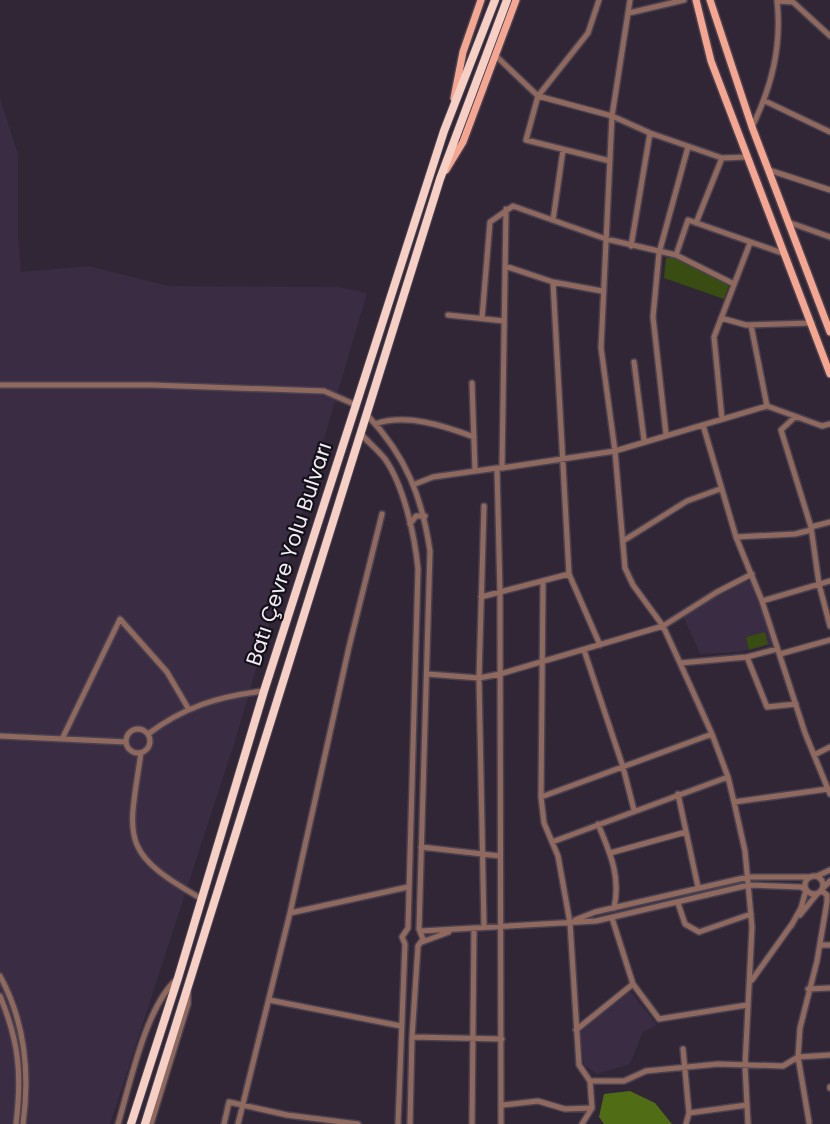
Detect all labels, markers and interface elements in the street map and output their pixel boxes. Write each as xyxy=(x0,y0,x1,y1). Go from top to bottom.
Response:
street label: Batı Çevre Yolu Bulvarı xyxy=(239,438,338,669)

